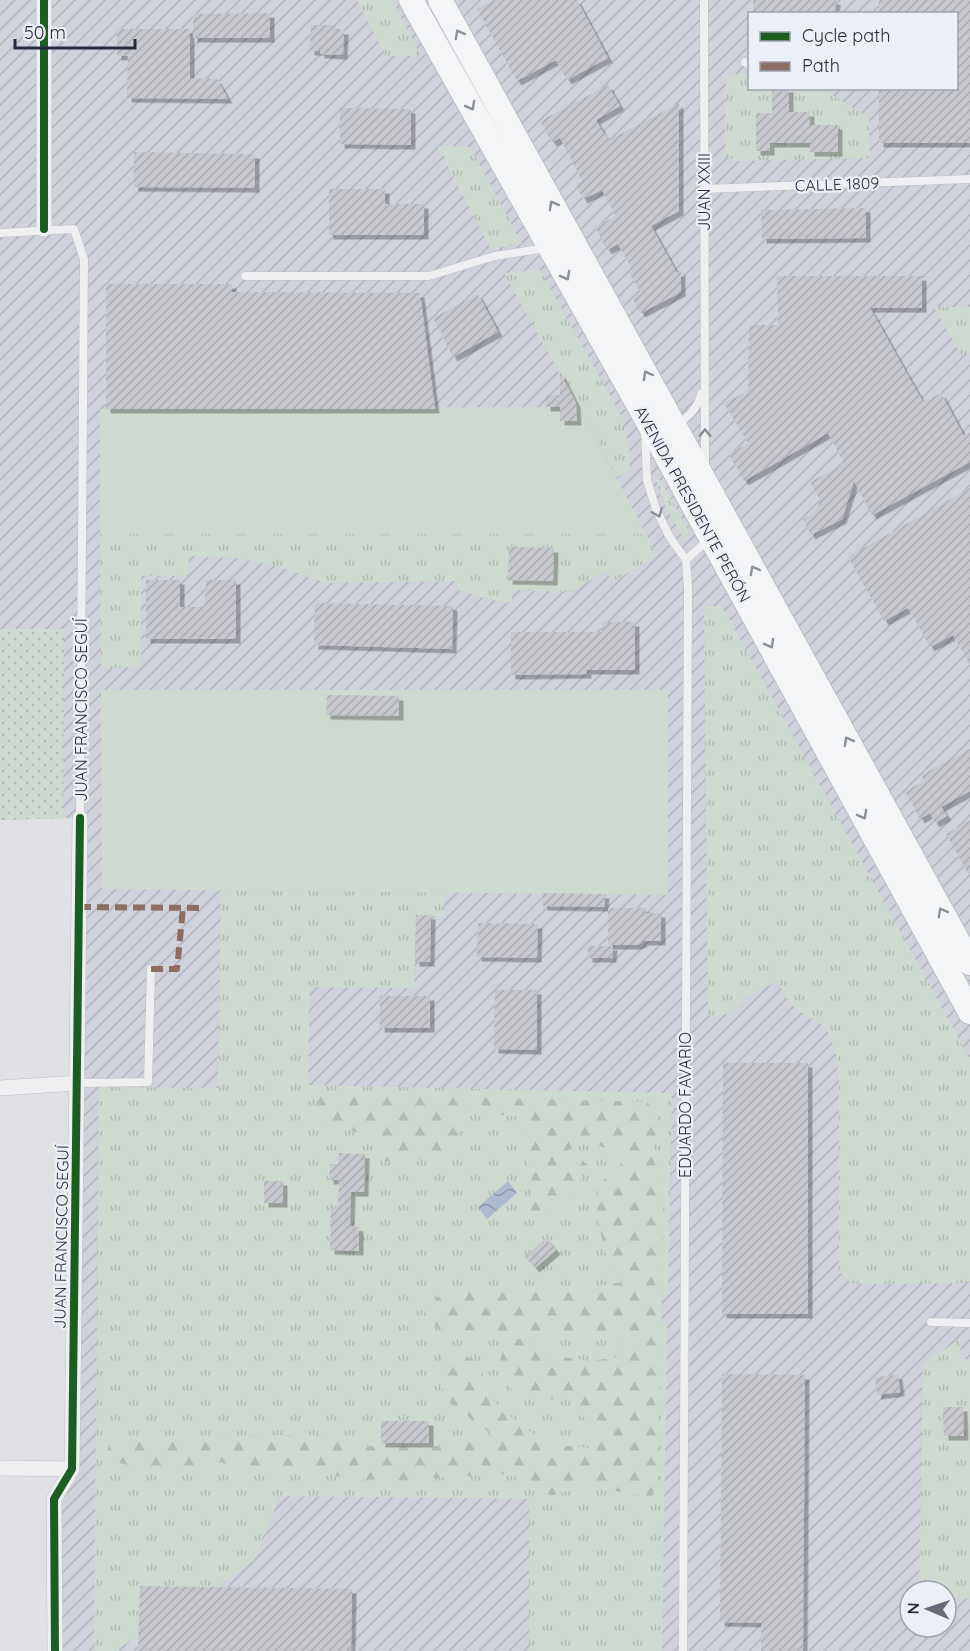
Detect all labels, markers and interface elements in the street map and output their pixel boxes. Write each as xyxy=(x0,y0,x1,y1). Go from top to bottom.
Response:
scale bar xyxy=(15,12,135,50)
legend xyxy=(748,12,958,90)
text: 50 m xyxy=(24,21,66,44)
text: Cycle path xyxy=(802,24,890,47)
one-way arrow xyxy=(455,29,466,40)
text: Path xyxy=(802,54,840,77)
one-way arrow xyxy=(464,100,475,110)
street label: JUAN XXIII xyxy=(694,153,714,231)
street label: CALLE 1809 xyxy=(795,173,880,195)
one-way arrow xyxy=(549,200,560,211)
one-way arrow xyxy=(559,270,571,280)
one-way arrow xyxy=(643,371,654,382)
street label: AVENIDA PRESIDENTE PERÓN xyxy=(631,402,755,606)
one-way arrow xyxy=(698,428,711,437)
one-way arrow xyxy=(651,507,663,518)
one-way arrow xyxy=(750,566,761,576)
street label: JUAN FRANCISCO SEGUÍ xyxy=(71,617,91,802)
one-way arrow xyxy=(763,638,774,649)
one-way arrow xyxy=(844,737,855,747)
one-way arrow xyxy=(856,809,867,820)
one-way arrow xyxy=(938,908,949,918)
street label: EDUARDO FAVARIO xyxy=(675,1032,695,1178)
street label: JUAN FRANCISCO SEGUÍ xyxy=(49,1144,73,1329)
north arrow xyxy=(898,1579,958,1639)
text: N xyxy=(903,1602,923,1615)

